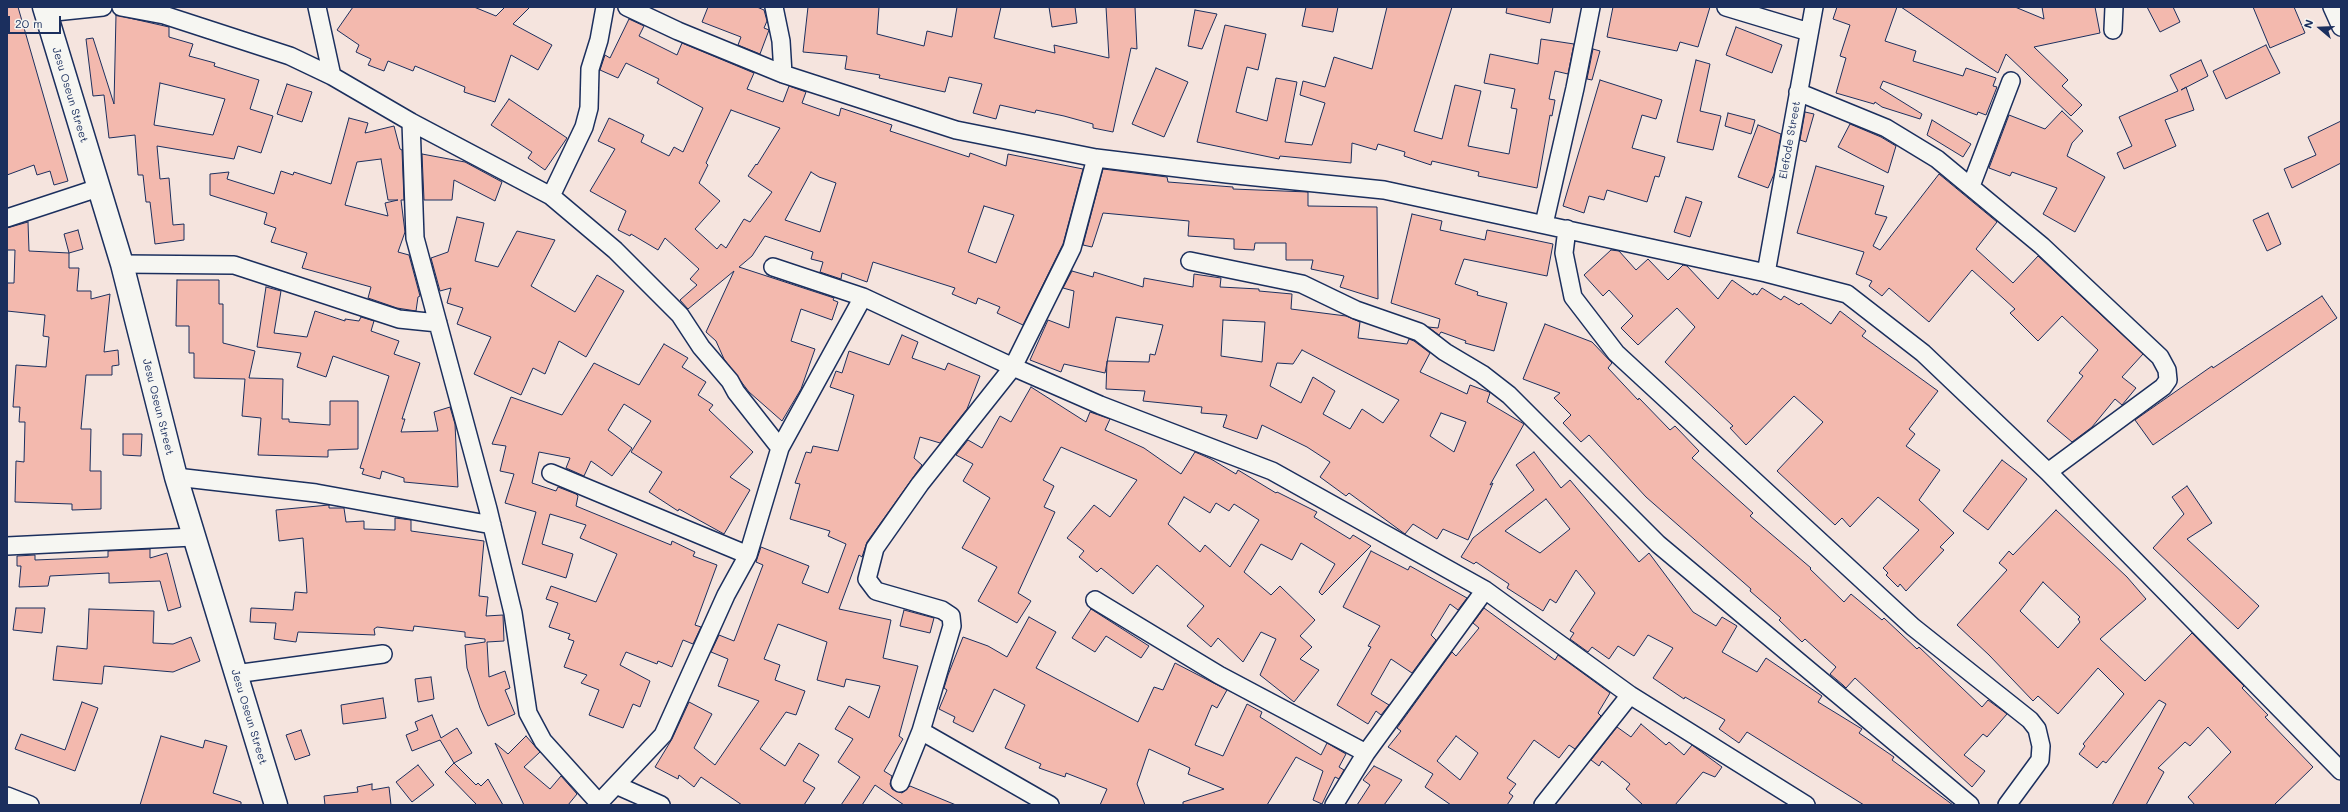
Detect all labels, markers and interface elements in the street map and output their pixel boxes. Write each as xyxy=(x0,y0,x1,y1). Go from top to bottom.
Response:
scale bar xyxy=(10,8,63,34)
north arrow xyxy=(2300,8,2340,48)
text: 20 m xyxy=(15,15,43,31)
text: N xyxy=(2300,18,2317,30)
street label: Jesu Oseun Street xyxy=(49,46,91,144)
street label: Elefode Street xyxy=(1777,100,1803,180)
street label: Jesu Oseun Street xyxy=(140,357,176,457)
street label: Jesu Oseun Street xyxy=(228,668,270,766)

